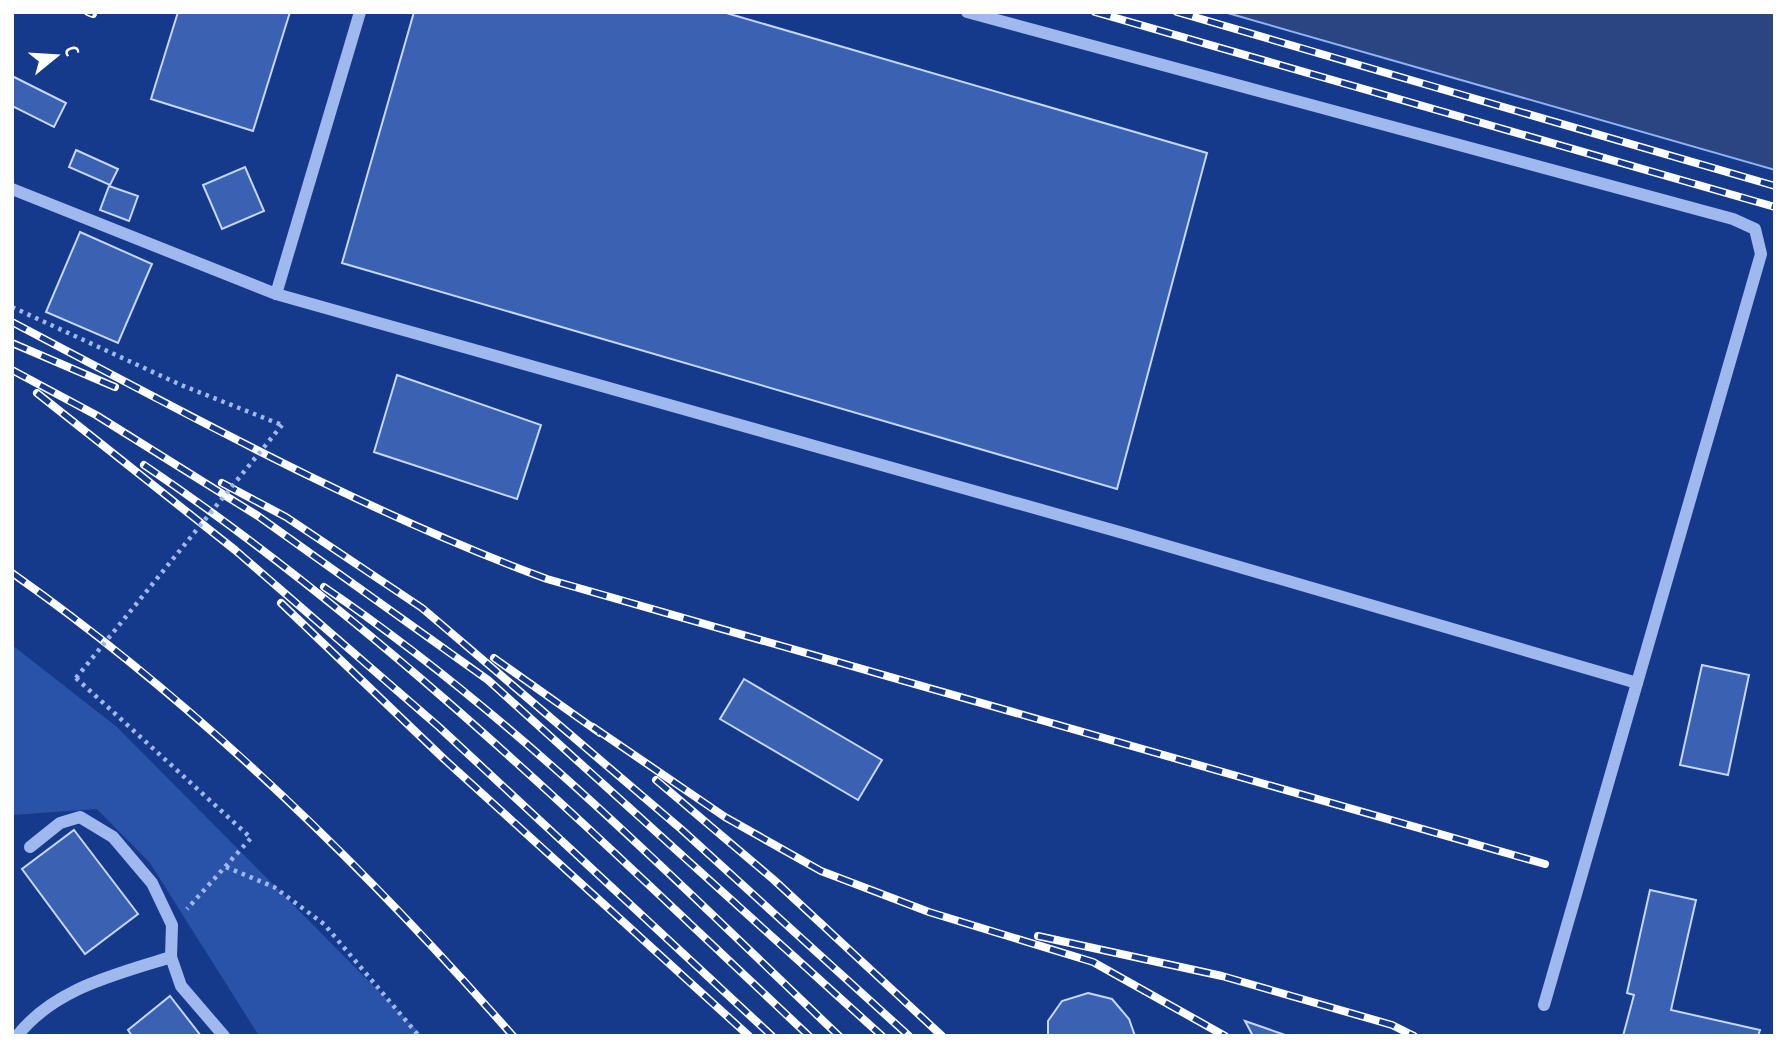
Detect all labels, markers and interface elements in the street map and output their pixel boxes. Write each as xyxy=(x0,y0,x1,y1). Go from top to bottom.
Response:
north arrow xyxy=(21,21,91,91)
text: С xyxy=(59,43,85,59)

